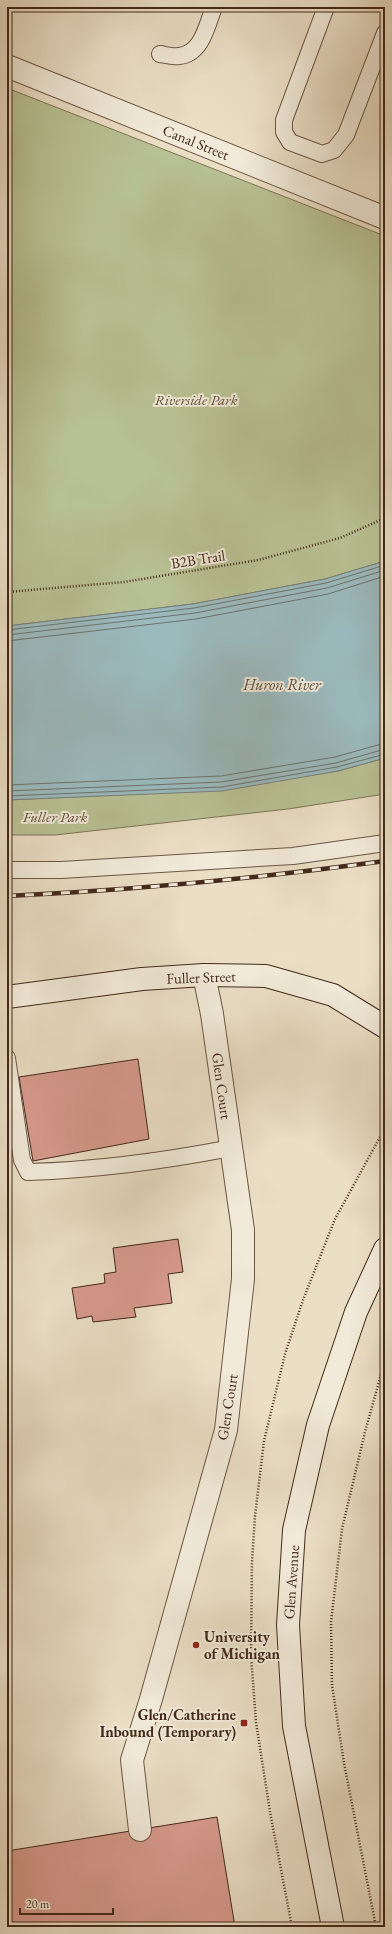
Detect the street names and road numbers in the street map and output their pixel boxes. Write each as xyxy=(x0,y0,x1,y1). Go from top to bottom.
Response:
street label: Canal Street xyxy=(160,120,232,164)
street label: B2B Trail xyxy=(170,545,227,573)
street label: Fuller Street xyxy=(166,966,236,988)
street label: Glen Court xyxy=(208,1051,236,1121)
street label: Glen Court xyxy=(212,1372,242,1442)
street label: Glen Avenue xyxy=(279,1544,303,1620)

